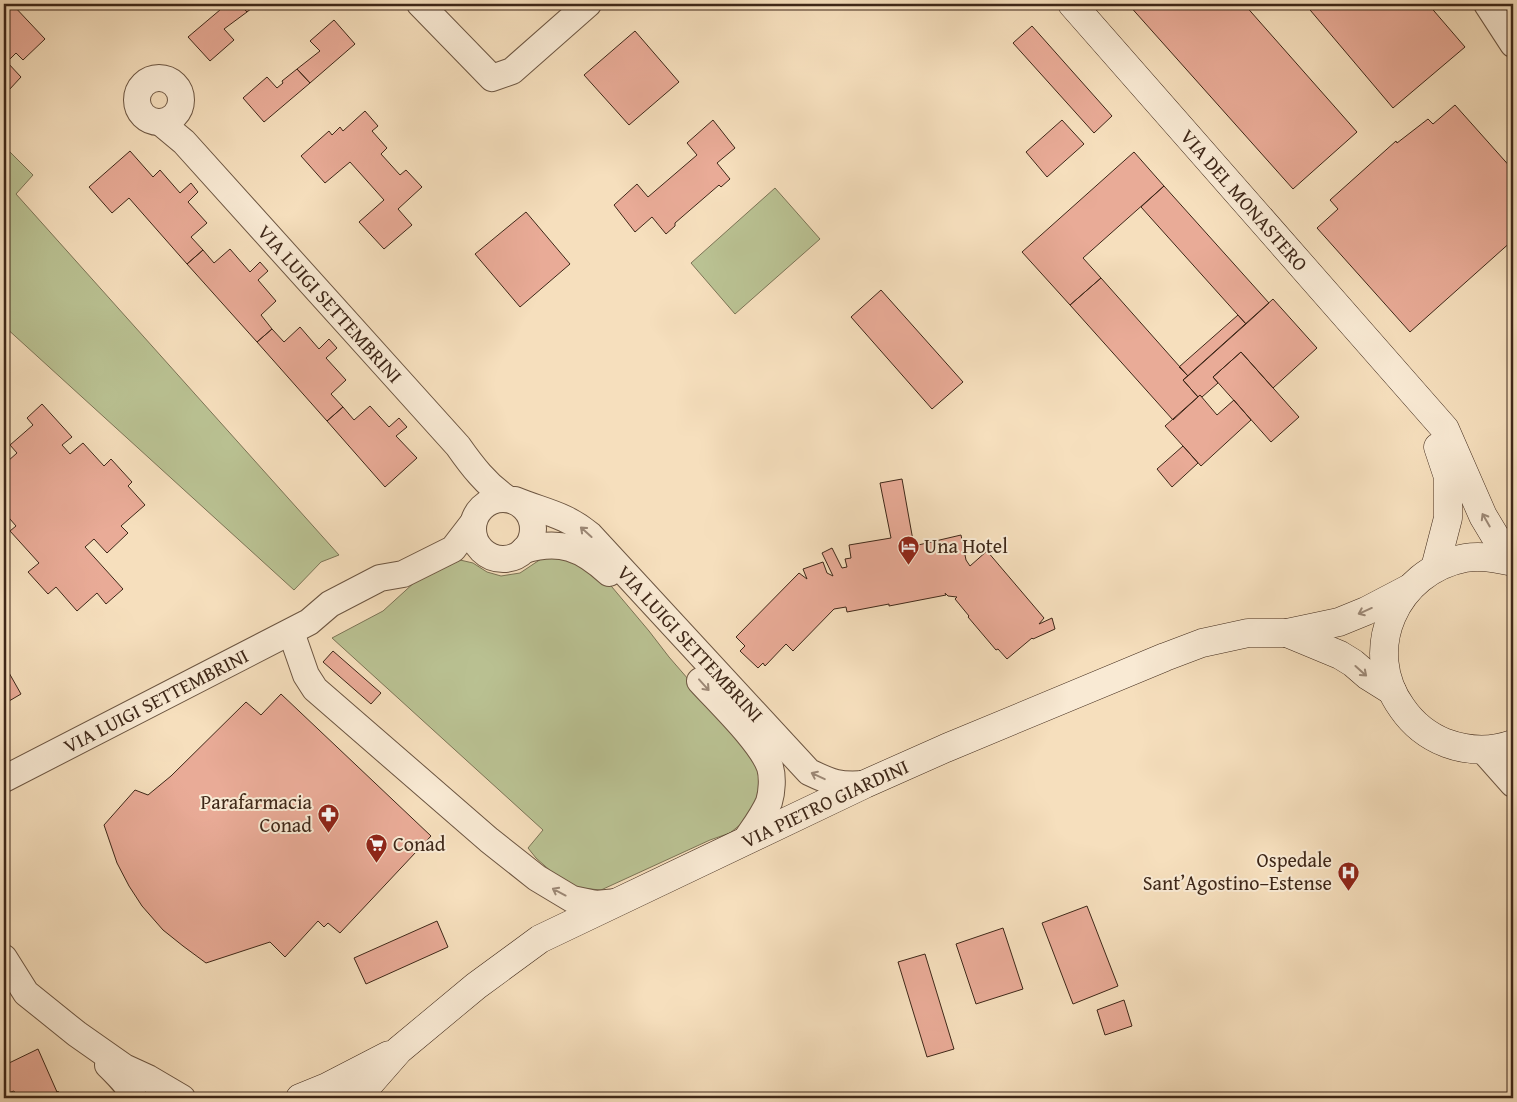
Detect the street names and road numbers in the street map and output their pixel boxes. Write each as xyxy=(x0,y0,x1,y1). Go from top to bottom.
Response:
street label: VIA DEL MONASTERO xyxy=(1174,122,1315,277)
street label: VIA LUIGI SETTEMBRINI xyxy=(251,218,409,389)
street label: VIA LUIGI SETTEMBRINI xyxy=(611,558,771,728)
street label: VIA LUIGI SETTEMBRINI xyxy=(58,641,253,760)
street label: VIA PIETRO GIARDINI xyxy=(737,751,913,855)

